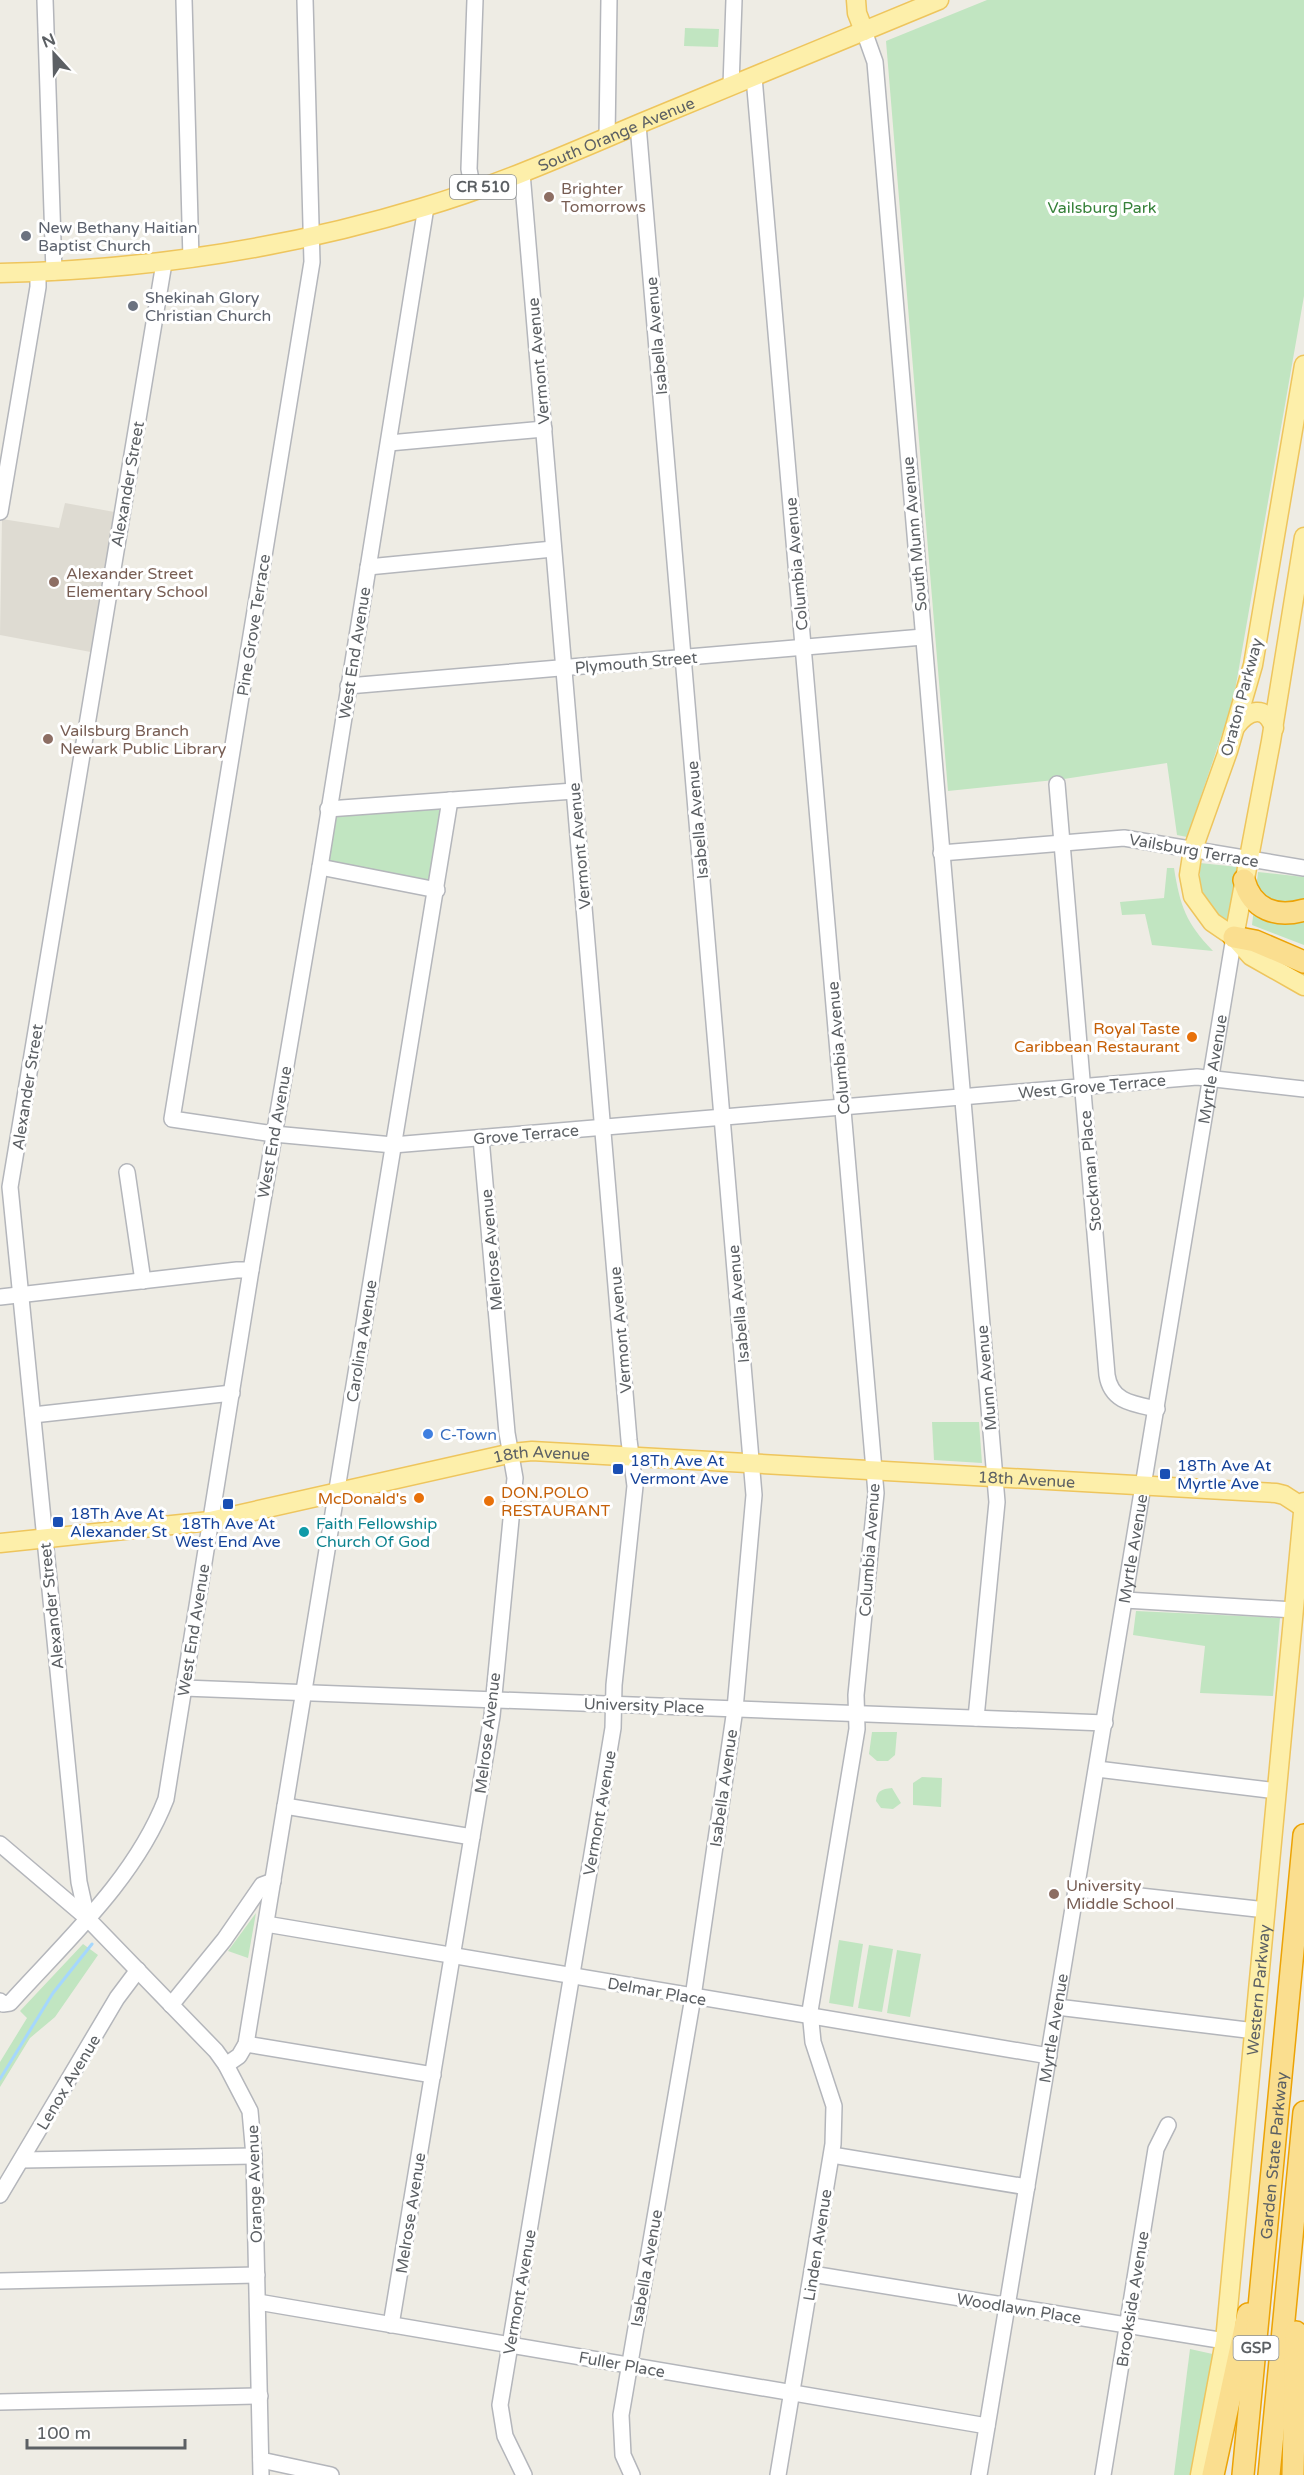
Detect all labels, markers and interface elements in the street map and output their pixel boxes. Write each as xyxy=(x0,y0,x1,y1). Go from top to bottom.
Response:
north arrow xyxy=(24,24,84,84)
text: N xyxy=(39,29,58,53)
street label: South Orange Avenue xyxy=(535,93,698,176)
road number: CR 510 xyxy=(450,175,516,199)
place label: Brighter Tomorrows xyxy=(561,179,646,217)
marker: Brighter Tomorrows xyxy=(542,190,556,204)
park label: Vailsburg Park xyxy=(1047,198,1157,218)
place label: New Bethany Haitian Baptist Church xyxy=(38,218,198,256)
marker: New Bethany Haitian Baptist Church xyxy=(19,229,33,243)
street label: Isabella Avenue xyxy=(642,276,672,396)
place label: Shekinah Glory Christian Church xyxy=(145,288,271,326)
street label: Vermont Avenue xyxy=(524,297,554,425)
marker: Shekinah Glory Christian Church xyxy=(126,299,140,313)
street label: Alexander Street xyxy=(107,420,149,549)
street label: South Munn Avenue xyxy=(898,456,932,612)
street label: Columbia Avenue xyxy=(781,497,813,631)
street label: Pine Grove Terrace xyxy=(233,553,275,697)
place label: Alexander Street Elementary School xyxy=(66,564,208,602)
marker: Alexander Street Elementary School xyxy=(47,575,61,589)
street label: West End Avenue xyxy=(335,586,375,721)
street label: Oraton Parkway xyxy=(1217,636,1267,759)
street label: Plymouth Street xyxy=(574,648,698,678)
place label: Vailsburg Branch Newark Public Library xyxy=(60,721,227,759)
marker: Vailsburg Branch Newark Public Library xyxy=(41,732,55,746)
street label: Isabella Avenue xyxy=(683,760,713,880)
street label: Vermont Avenue xyxy=(565,782,595,910)
street label: Vailsburg Terrace xyxy=(1127,830,1260,872)
street label: Columbia Avenue xyxy=(823,981,855,1115)
street label: Myrtle Avenue xyxy=(1194,1013,1232,1126)
place label: Royal Taste Caribbean Restaurant xyxy=(1014,1019,1180,1057)
street label: Alexander Street xyxy=(8,1023,48,1152)
marker: Royal Taste Caribbean Restaurant xyxy=(1185,1030,1199,1044)
street label: West End Avenue xyxy=(254,1065,296,1200)
street label: West Grove Terrace xyxy=(1017,1071,1167,1103)
street label: Stockman Place xyxy=(1076,1110,1106,1232)
street label: Grove Terrace xyxy=(473,1120,580,1150)
street label: Melrose Avenue xyxy=(477,1188,507,1312)
street label: Isabella Avenue xyxy=(724,1244,754,1364)
street label: Vermont Avenue xyxy=(606,1266,636,1394)
street label: Carolina Avenue xyxy=(342,1278,382,1404)
street label: Munn Avenue xyxy=(972,1324,1002,1432)
place label: C-Town xyxy=(440,1425,497,1445)
marker: C-Town xyxy=(421,1427,435,1441)
street label: 18th Avenue xyxy=(491,1442,590,1468)
place label: 18Th Ave At Vermont Ave xyxy=(630,1451,728,1489)
place label: 18Th Ave At Myrtle Ave xyxy=(1177,1456,1271,1494)
marker: 18Th Ave At Vermont Ave xyxy=(611,1462,625,1476)
street label: 18th Avenue xyxy=(977,1467,1076,1493)
marker: 18Th Ave At Myrtle Ave xyxy=(1158,1467,1172,1481)
place label: DON.POLO RESTAURANT xyxy=(501,1483,611,1521)
street label: Columbia Avenue xyxy=(855,1483,885,1617)
place label: McDonald's xyxy=(318,1489,407,1509)
marker: McDonald's xyxy=(412,1491,426,1505)
street label: Myrtle Avenue xyxy=(1115,1493,1152,1605)
marker: DON.POLO RESTAURANT xyxy=(482,1494,496,1508)
marker: 18Th Ave At West End Ave xyxy=(221,1497,235,1511)
place label: 18Th Ave At Alexander St xyxy=(70,1504,167,1542)
place label: 18Th Ave At West End Ave xyxy=(175,1514,281,1552)
place label: Faith Fellowship Church Of God xyxy=(316,1514,437,1552)
marker: 18Th Ave At Alexander St xyxy=(51,1515,65,1529)
marker: Faith Fellowship Church Of God xyxy=(297,1525,311,1539)
street label: Alexander Street xyxy=(35,1542,69,1670)
street label: West End Avenue xyxy=(174,1563,214,1698)
street label: Melrose Avenue xyxy=(471,1671,505,1795)
street label: University Place xyxy=(583,1694,705,1718)
street label: Isabella Avenue xyxy=(706,1728,742,1848)
street label: Vermont Avenue xyxy=(579,1749,621,1877)
place label: University Middle School xyxy=(1066,1876,1174,1914)
marker: University Middle School xyxy=(1047,1887,1061,1901)
street label: Western Parkway xyxy=(1243,1923,1275,2056)
street label: Myrtle Avenue xyxy=(1035,1972,1073,2085)
street label: Delmar Place xyxy=(606,1973,708,2011)
street label: Lenox Avenue xyxy=(33,2031,105,2134)
street label: Garden State Parkway xyxy=(1257,2071,1292,2240)
street label: Orange Avenue xyxy=(243,2125,267,2243)
street label: Melrose Avenue xyxy=(392,2151,430,2275)
street label: Linden Avenue xyxy=(799,2188,837,2303)
street label: Isabella Avenue xyxy=(627,2208,667,2328)
street label: Vermont Avenue xyxy=(499,2228,541,2356)
street label: Brookside Avenue xyxy=(1112,2230,1154,2368)
street label: Woodlawn Place xyxy=(955,2289,1082,2329)
road number: GSP xyxy=(1234,2336,1278,2360)
street label: Fuller Place xyxy=(577,2348,667,2382)
scale bar xyxy=(27,2412,184,2450)
text: 100 m xyxy=(36,2422,91,2444)

